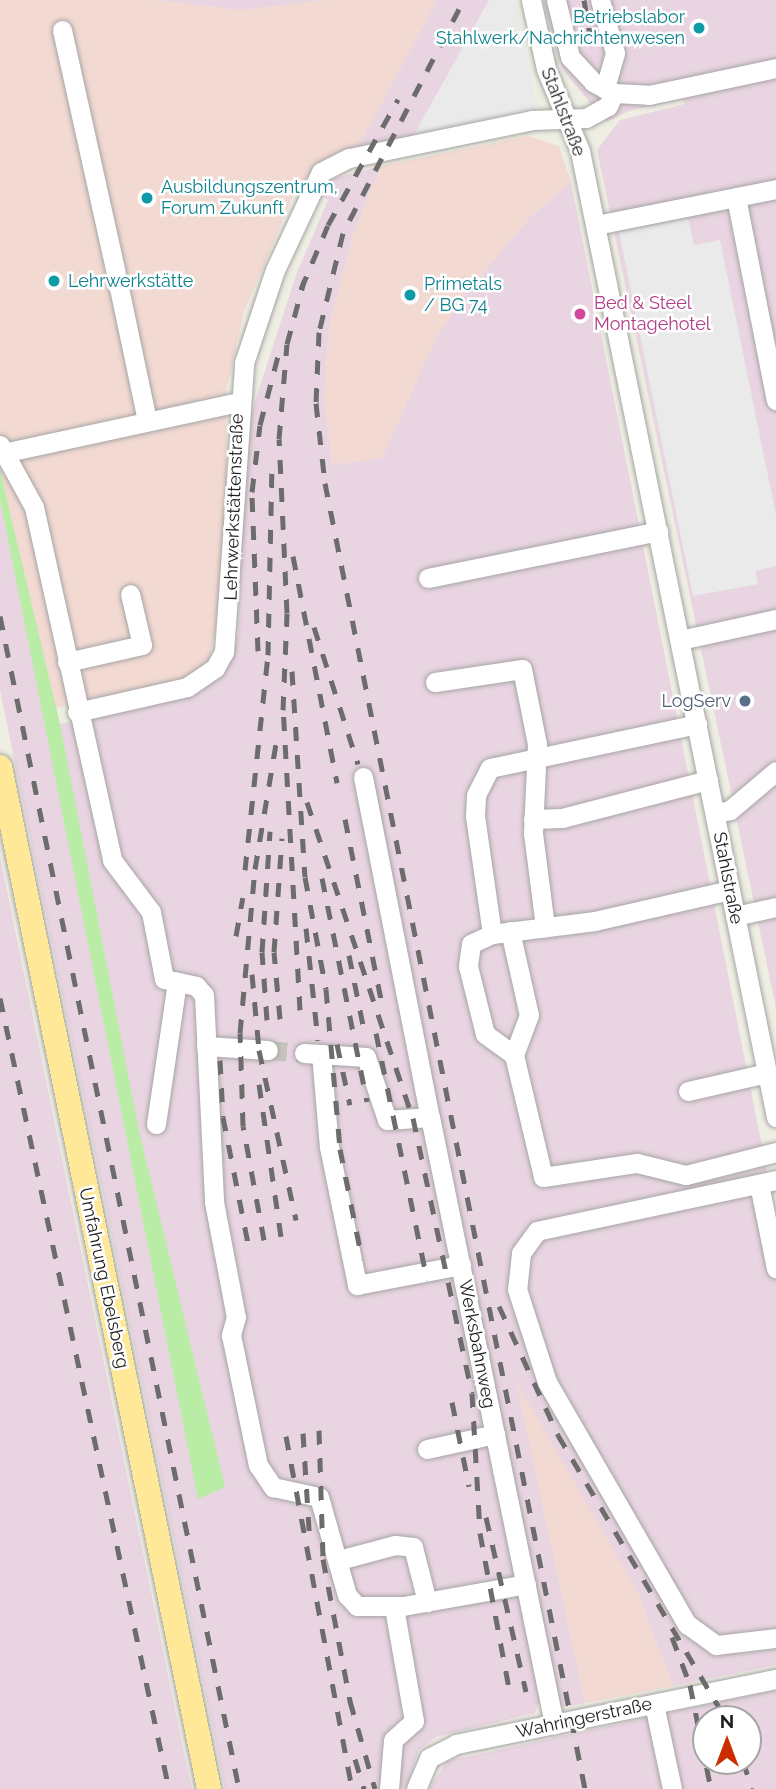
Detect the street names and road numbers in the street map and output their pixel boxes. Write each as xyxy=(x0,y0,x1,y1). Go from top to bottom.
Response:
street label: Stahlstraße xyxy=(536,65,590,159)
street label: Lehrwerkstättenstraße xyxy=(220,413,248,601)
street label: Stahlstraße xyxy=(708,830,748,926)
street label: Umfahrung Ebelsberg xyxy=(74,1186,134,1370)
street label: Werksbahnweg xyxy=(454,1278,500,1410)
street label: Wahringerstraße xyxy=(514,1693,654,1743)

